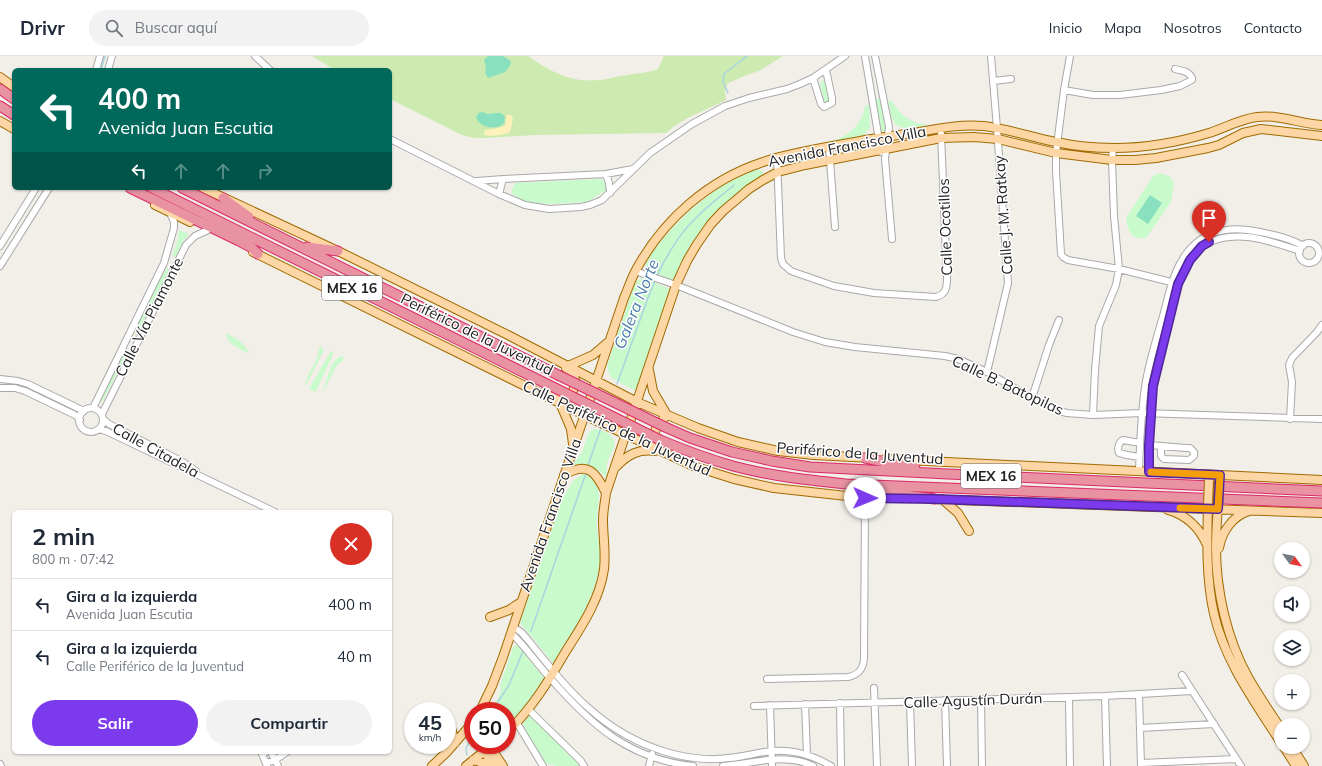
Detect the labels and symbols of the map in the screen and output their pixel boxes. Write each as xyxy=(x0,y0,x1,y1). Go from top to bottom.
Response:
street label: Avenida Francisco Villa xyxy=(766,121,928,171)
street label: Calle J. M. Ratkay xyxy=(989,155,1017,275)
street label: Calle Ocotillos xyxy=(934,178,956,276)
pin xyxy=(1192,201,1226,242)
street label: Calle Vía Piamonte xyxy=(111,254,187,380)
water label: Galera Norte xyxy=(609,256,663,352)
road number: MEX 16 xyxy=(322,276,382,300)
street label: Periférico de la Juventud xyxy=(398,289,556,379)
street label: Calle B. Batopilas xyxy=(949,351,1067,419)
street label: Calle Periférico de la Juventud xyxy=(520,376,714,480)
street label: Calle Citadela xyxy=(109,418,203,482)
street label: Avenida Francisco Villa xyxy=(515,436,585,594)
street label: Periférico de la Juventud xyxy=(776,438,944,468)
road number: MEX 16 xyxy=(961,464,1021,488)
position arrow xyxy=(844,477,886,519)
north arrow xyxy=(1274,542,1310,578)
street label: Calle Agustín Durán xyxy=(903,688,1043,712)
speed limit sign: 50 xyxy=(464,702,516,754)

